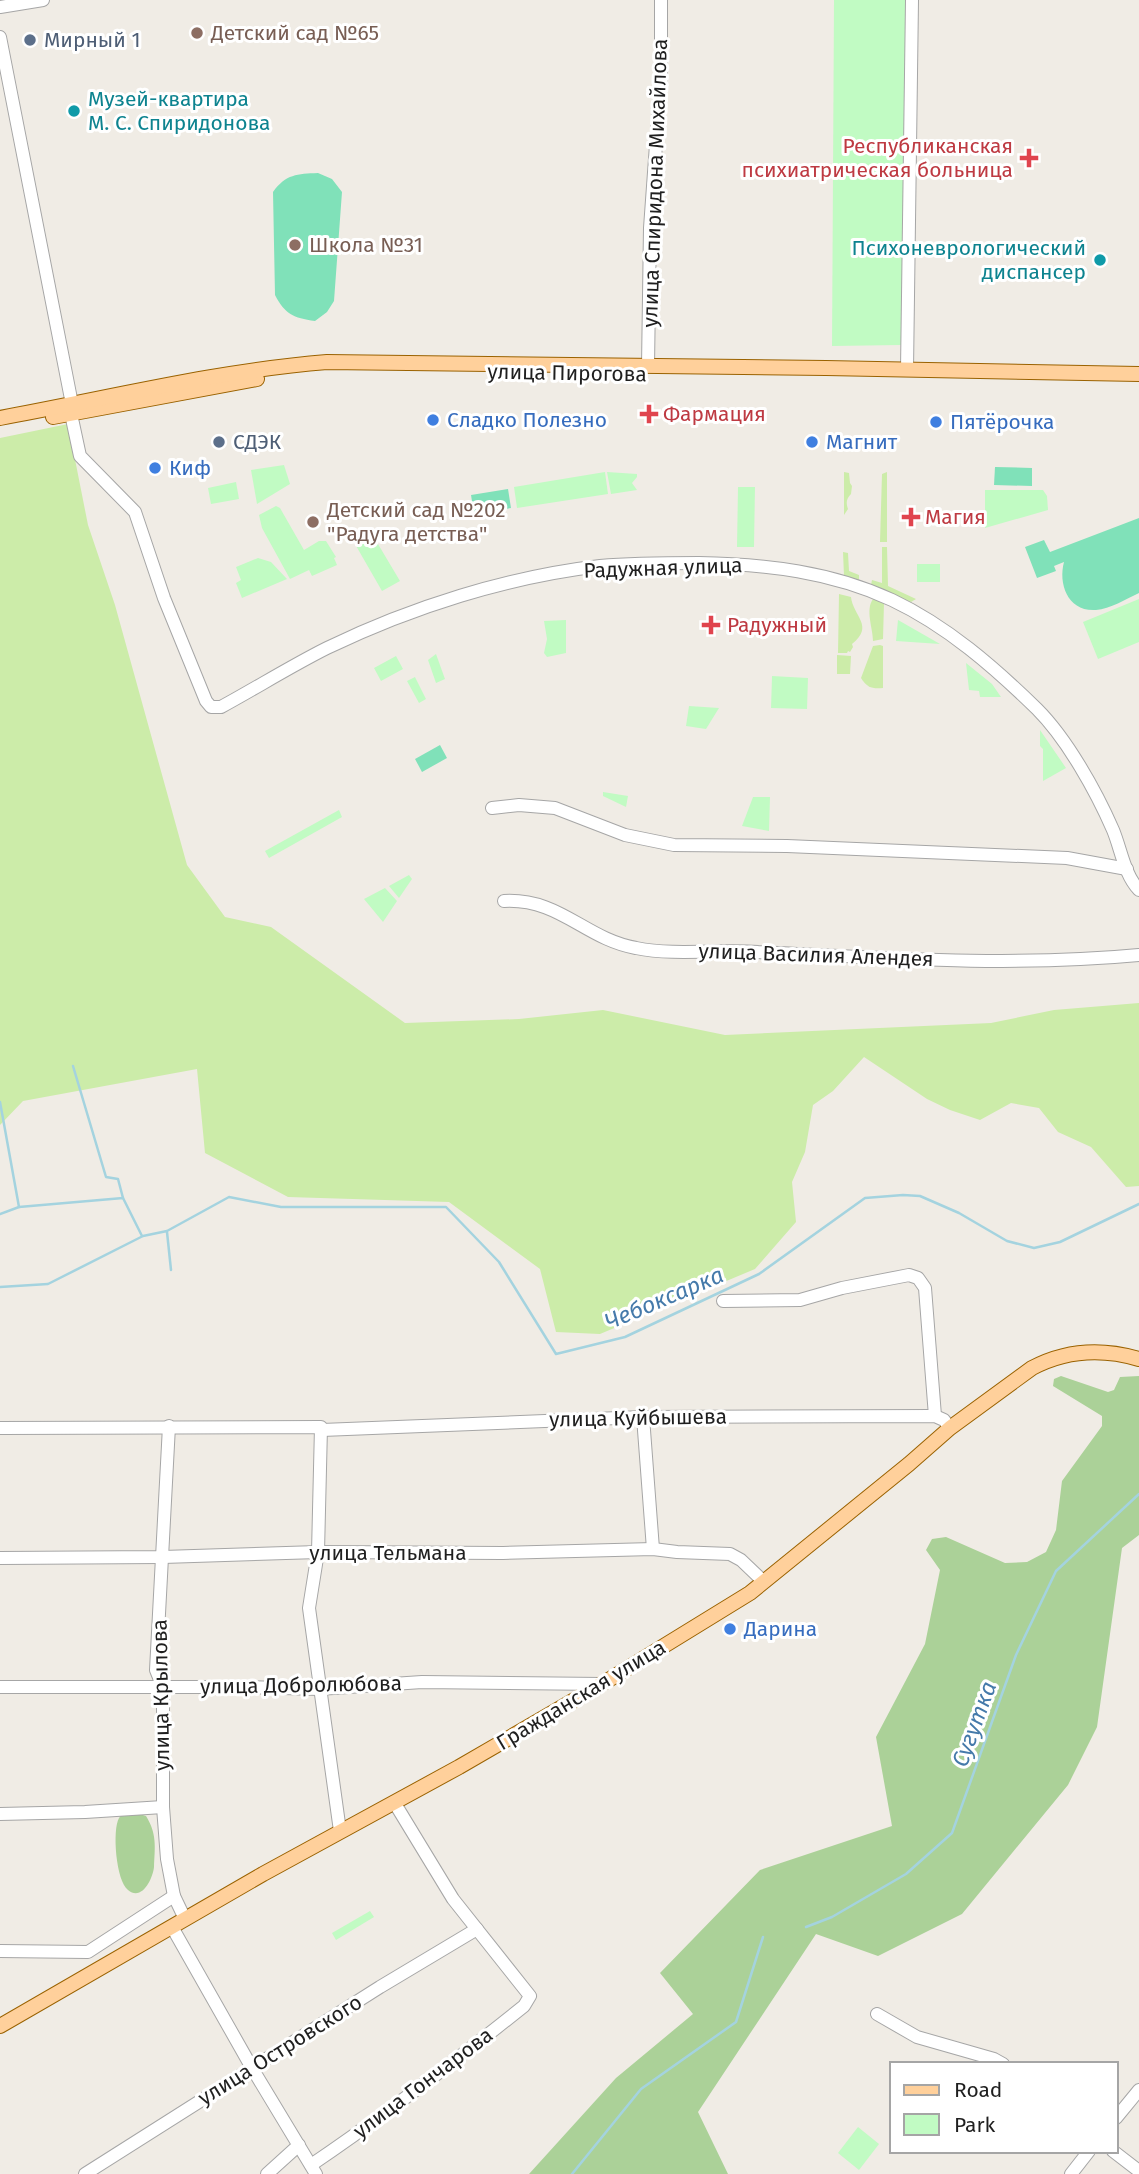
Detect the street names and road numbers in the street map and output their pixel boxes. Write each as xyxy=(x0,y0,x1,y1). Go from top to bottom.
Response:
street label: улица Спиридона Михайлова xyxy=(637,38,673,328)
street label: улица Пирогова xyxy=(487,359,647,387)
street label: Радужная улица xyxy=(583,552,743,584)
street label: улица Василия Алендея xyxy=(698,938,934,972)
street label: улица Куйбышева xyxy=(549,1403,727,1433)
street label: улица Тельмана xyxy=(309,1540,467,1566)
street label: улица Крылова xyxy=(147,1619,175,1771)
street label: Гражданская улица xyxy=(492,1634,670,1756)
street label: улица Добролюбова xyxy=(200,1670,402,1700)
street label: улица Островского xyxy=(193,1989,367,2111)
street label: улица Гончарова xyxy=(348,2022,498,2144)

